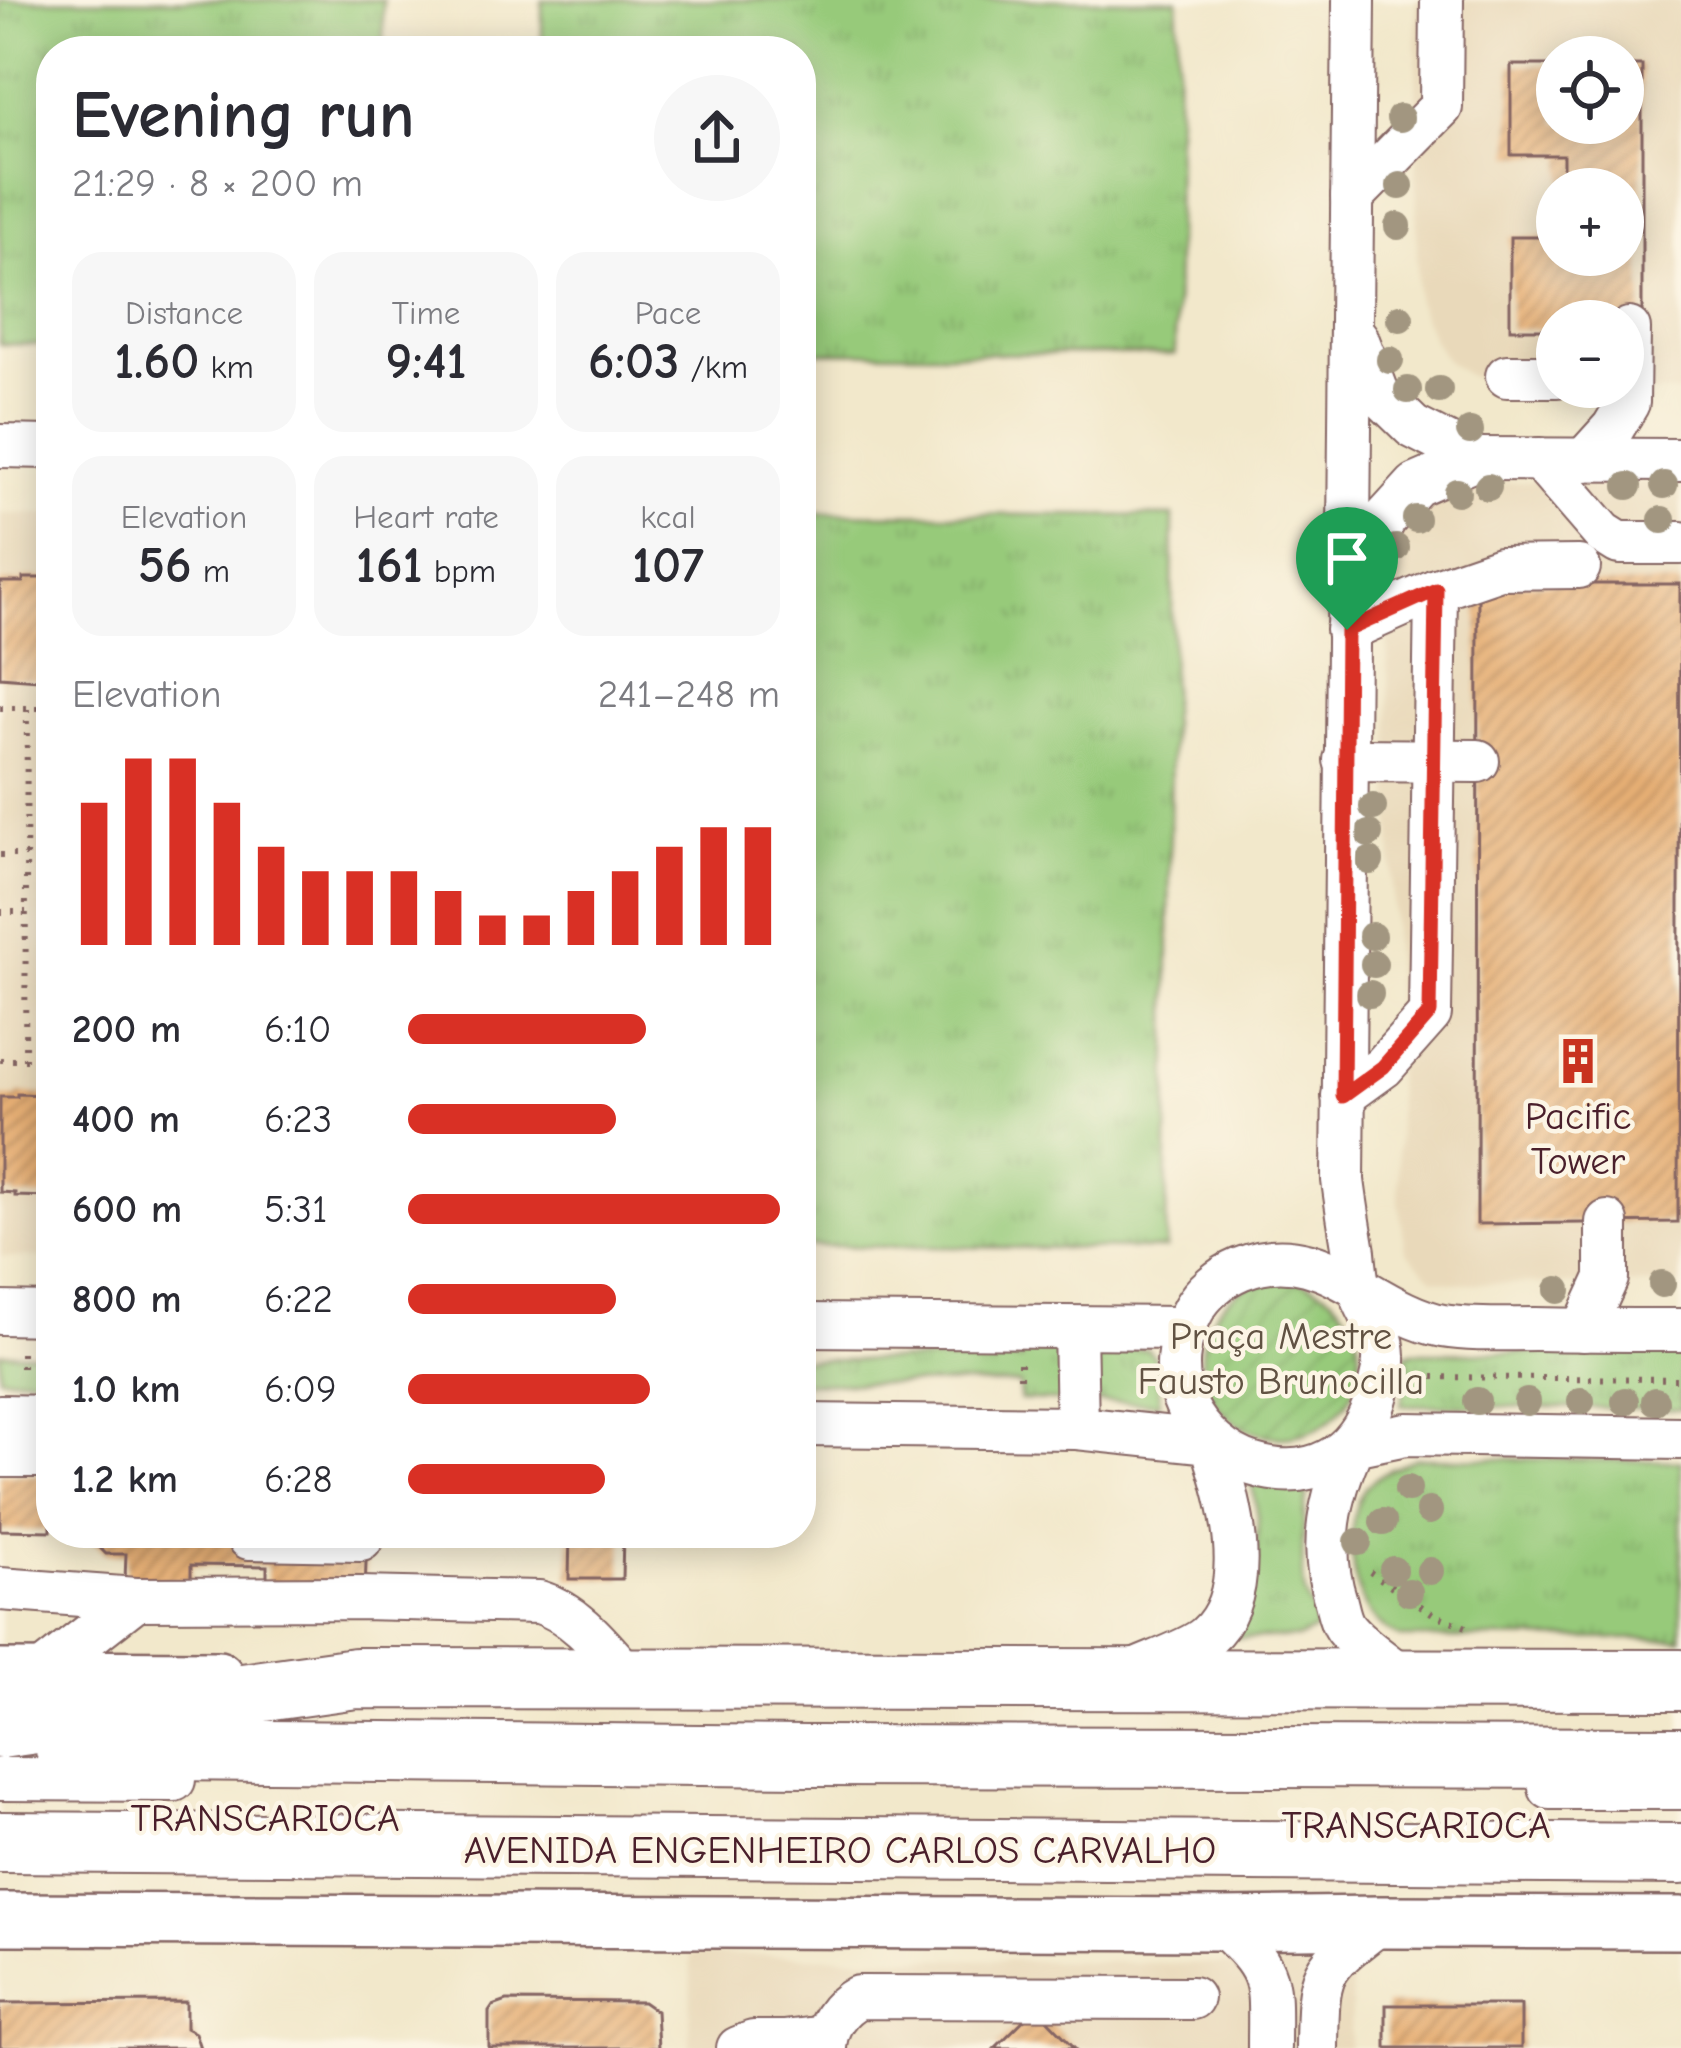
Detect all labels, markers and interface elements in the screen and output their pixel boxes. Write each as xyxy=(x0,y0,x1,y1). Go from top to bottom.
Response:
map controls xyxy=(1536,36,1644,408)
button: locate xyxy=(1536,36,1644,144)
button: share xyxy=(654,75,780,201)
text: Evening run xyxy=(72,78,414,154)
text: 21:29 · 8 × 200 m xyxy=(72,161,363,206)
button: + xyxy=(1536,168,1644,276)
text: Distance xyxy=(125,294,243,332)
text: Time xyxy=(392,294,460,332)
text: Pace xyxy=(635,294,701,332)
button: − xyxy=(1536,300,1644,408)
text: 1.60 xyxy=(114,332,199,391)
text: 9:41 xyxy=(385,332,467,391)
text: 6:03 xyxy=(588,332,679,391)
text: km xyxy=(199,348,254,386)
text: /km xyxy=(679,348,748,386)
text: Elevation xyxy=(121,498,247,536)
text: Heart rate xyxy=(353,498,499,536)
text: kcal xyxy=(640,498,696,536)
pin xyxy=(1296,507,1398,630)
icon: arrive xyxy=(1314,525,1380,591)
text: 56 xyxy=(138,536,192,595)
text: 161 xyxy=(356,536,423,595)
text: 107 xyxy=(632,536,704,595)
text: m xyxy=(192,552,230,590)
text: bpm xyxy=(423,552,496,590)
text: Elevation xyxy=(72,672,221,717)
text: 241–248 m xyxy=(598,672,780,717)
text: 200 m xyxy=(72,1007,181,1052)
text: 6:10 xyxy=(264,1007,331,1052)
building icon: Pacific Tower xyxy=(1553,1036,1603,1086)
place label: Pacific Tower xyxy=(1525,1094,1631,1184)
text: 400 m xyxy=(72,1097,180,1142)
text: 6:23 xyxy=(264,1097,332,1142)
text: 600 m xyxy=(72,1187,182,1232)
text: 5:31 xyxy=(264,1187,327,1232)
text: 800 m xyxy=(72,1277,182,1322)
text: 6:22 xyxy=(264,1277,333,1322)
park label: Praça Mestre Fausto Brunocilla xyxy=(1138,1314,1424,1404)
text: 1.0 km xyxy=(72,1367,181,1412)
text: 6:09 xyxy=(264,1367,337,1412)
text: 1.2 km xyxy=(72,1457,178,1502)
text: 6:28 xyxy=(264,1457,333,1502)
street label: TRANSCARIOCA xyxy=(130,1796,400,1841)
street label: TRANSCARIOCA xyxy=(1281,1803,1551,1848)
street label: AVENIDA ENGENHEIRO CARLOS CARVALHO xyxy=(464,1828,1216,1873)

